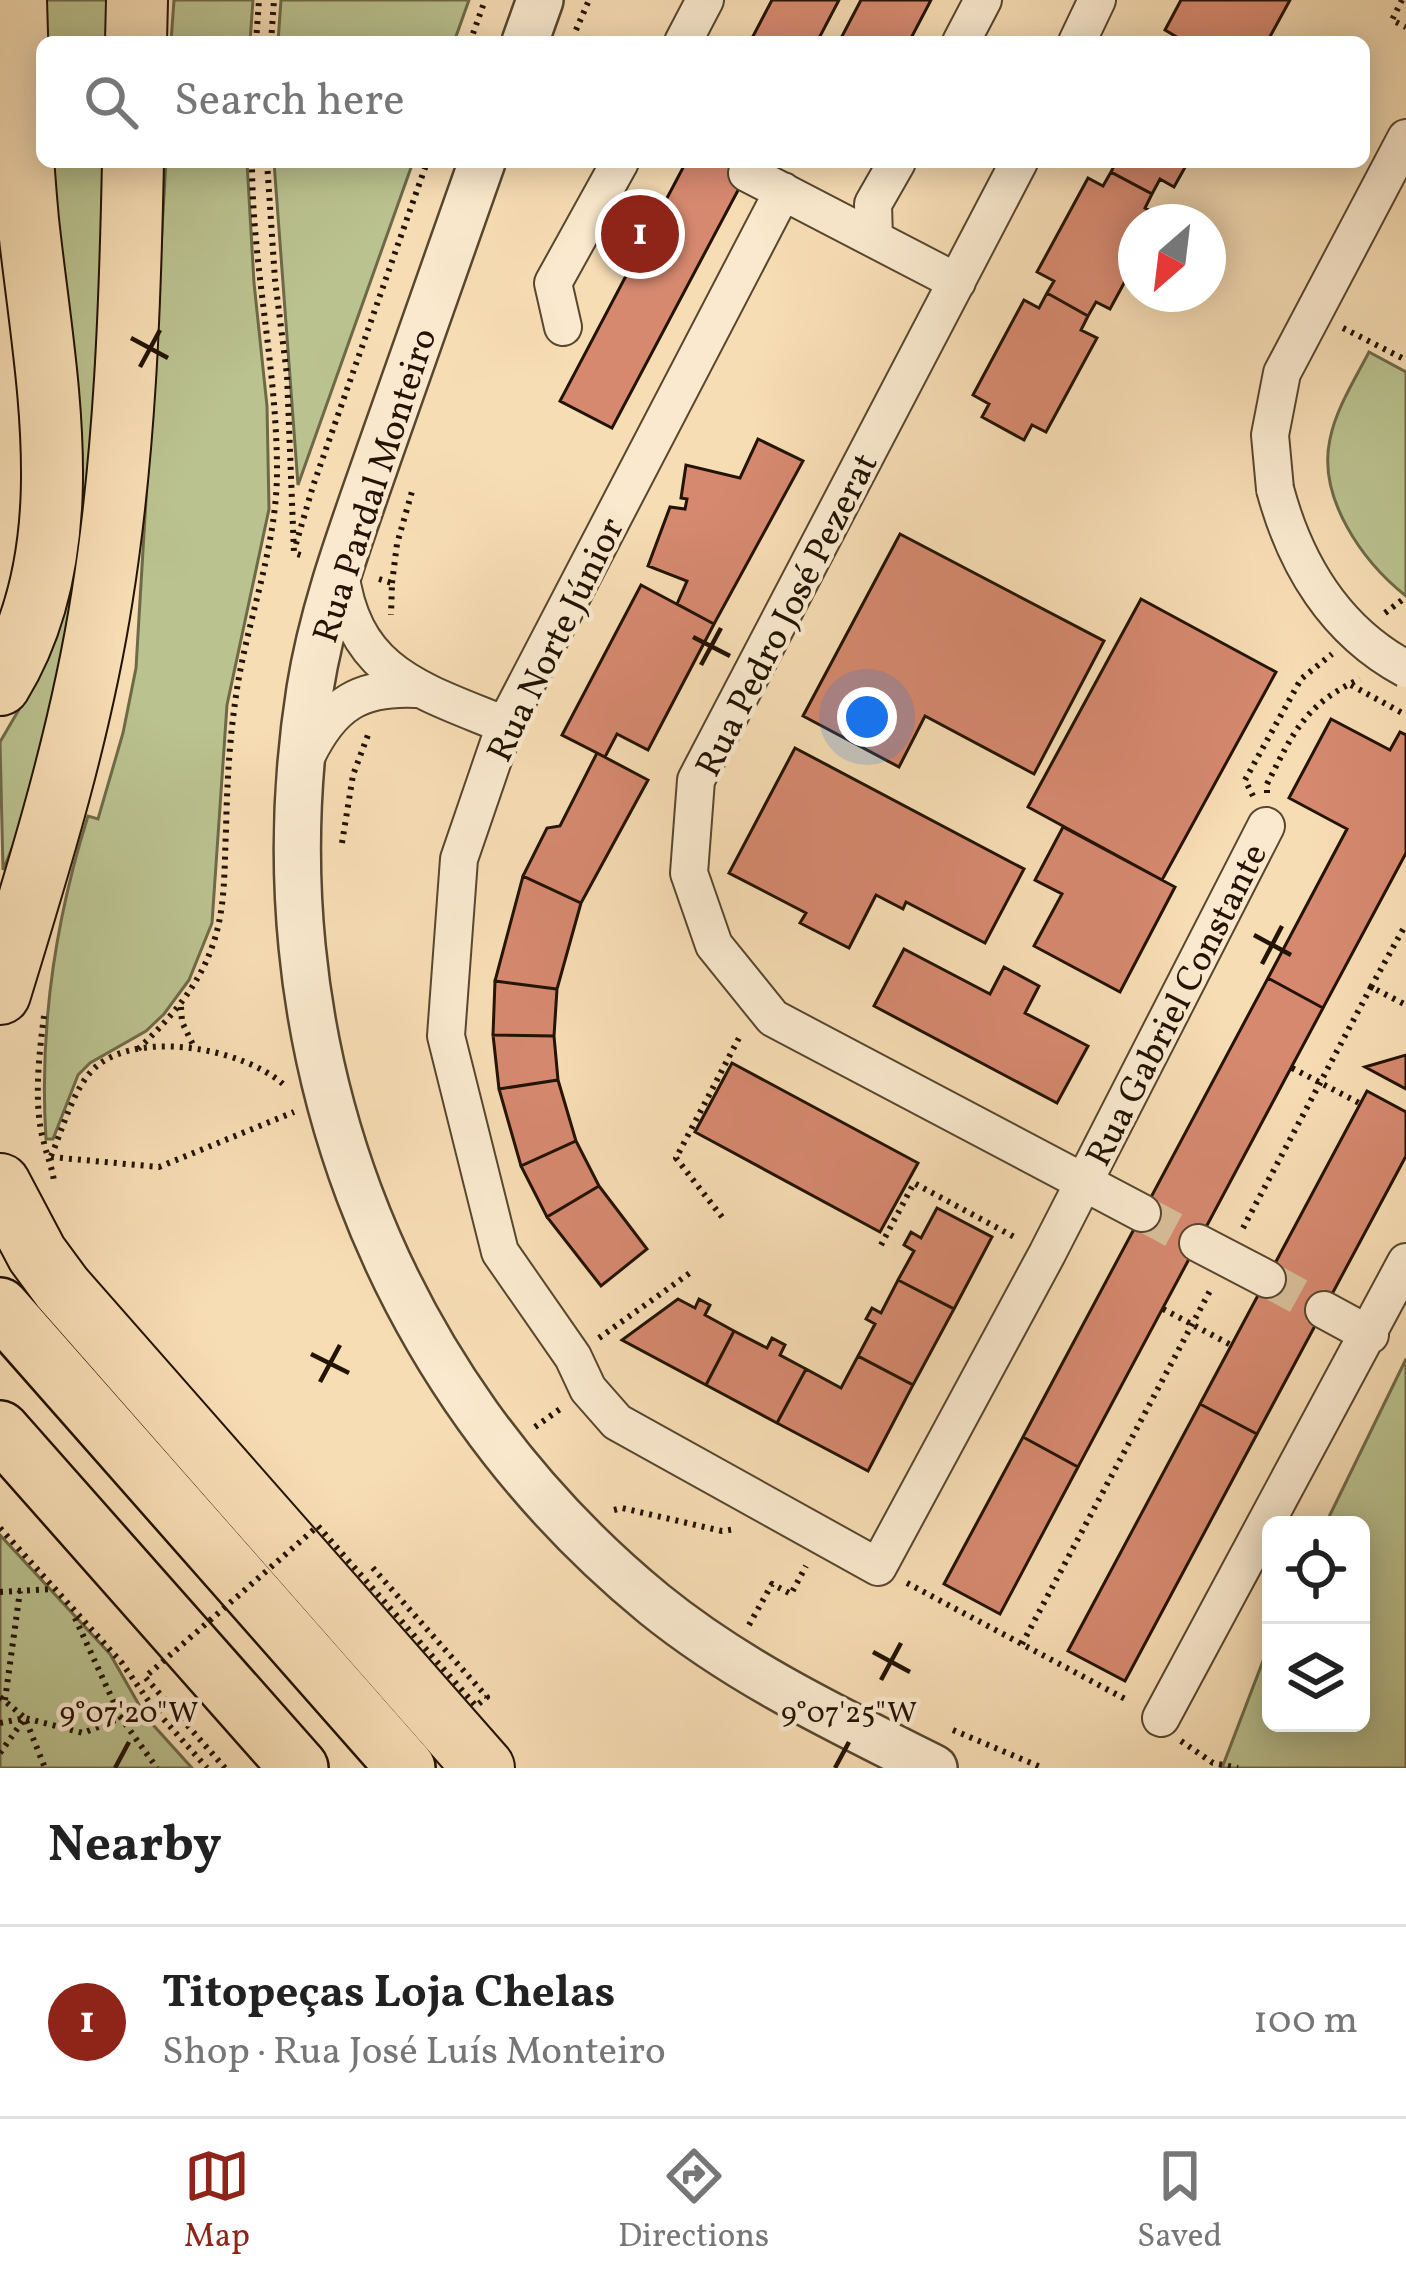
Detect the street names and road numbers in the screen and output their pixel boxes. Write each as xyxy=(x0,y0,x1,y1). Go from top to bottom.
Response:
street label: Rua Pardal Monteiro xyxy=(302,323,451,650)
street label: Rua Pedro José Pezerat xyxy=(685,445,892,786)
street label: Rua Norte Júnior xyxy=(477,510,638,771)
street label: Rua Gabriel Constante xyxy=(1075,836,1282,1176)

